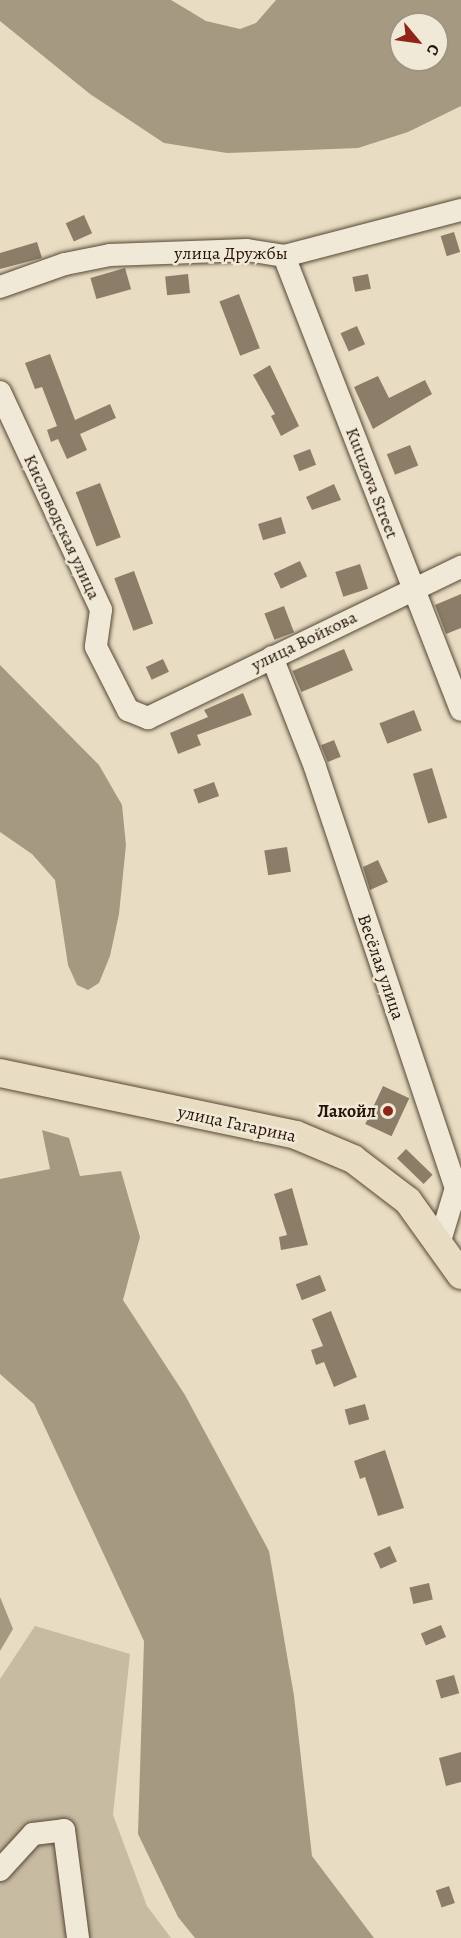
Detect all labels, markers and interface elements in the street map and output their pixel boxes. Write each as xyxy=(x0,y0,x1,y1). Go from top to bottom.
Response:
north arrow xyxy=(389,12,449,72)
text: С xyxy=(421,40,445,59)
street label: улица Дружбы xyxy=(174,242,288,264)
street label: Kutuzova Street xyxy=(341,424,403,542)
street label: Кисловодская улица xyxy=(19,451,105,603)
street label: улица Войкова xyxy=(248,606,360,676)
street label: Весёлая улица xyxy=(353,911,409,1023)
place label: Лакойл xyxy=(317,1100,376,1122)
street label: улица Гагарина xyxy=(176,1101,298,1147)
marker: Лакойл xyxy=(381,1104,395,1118)

